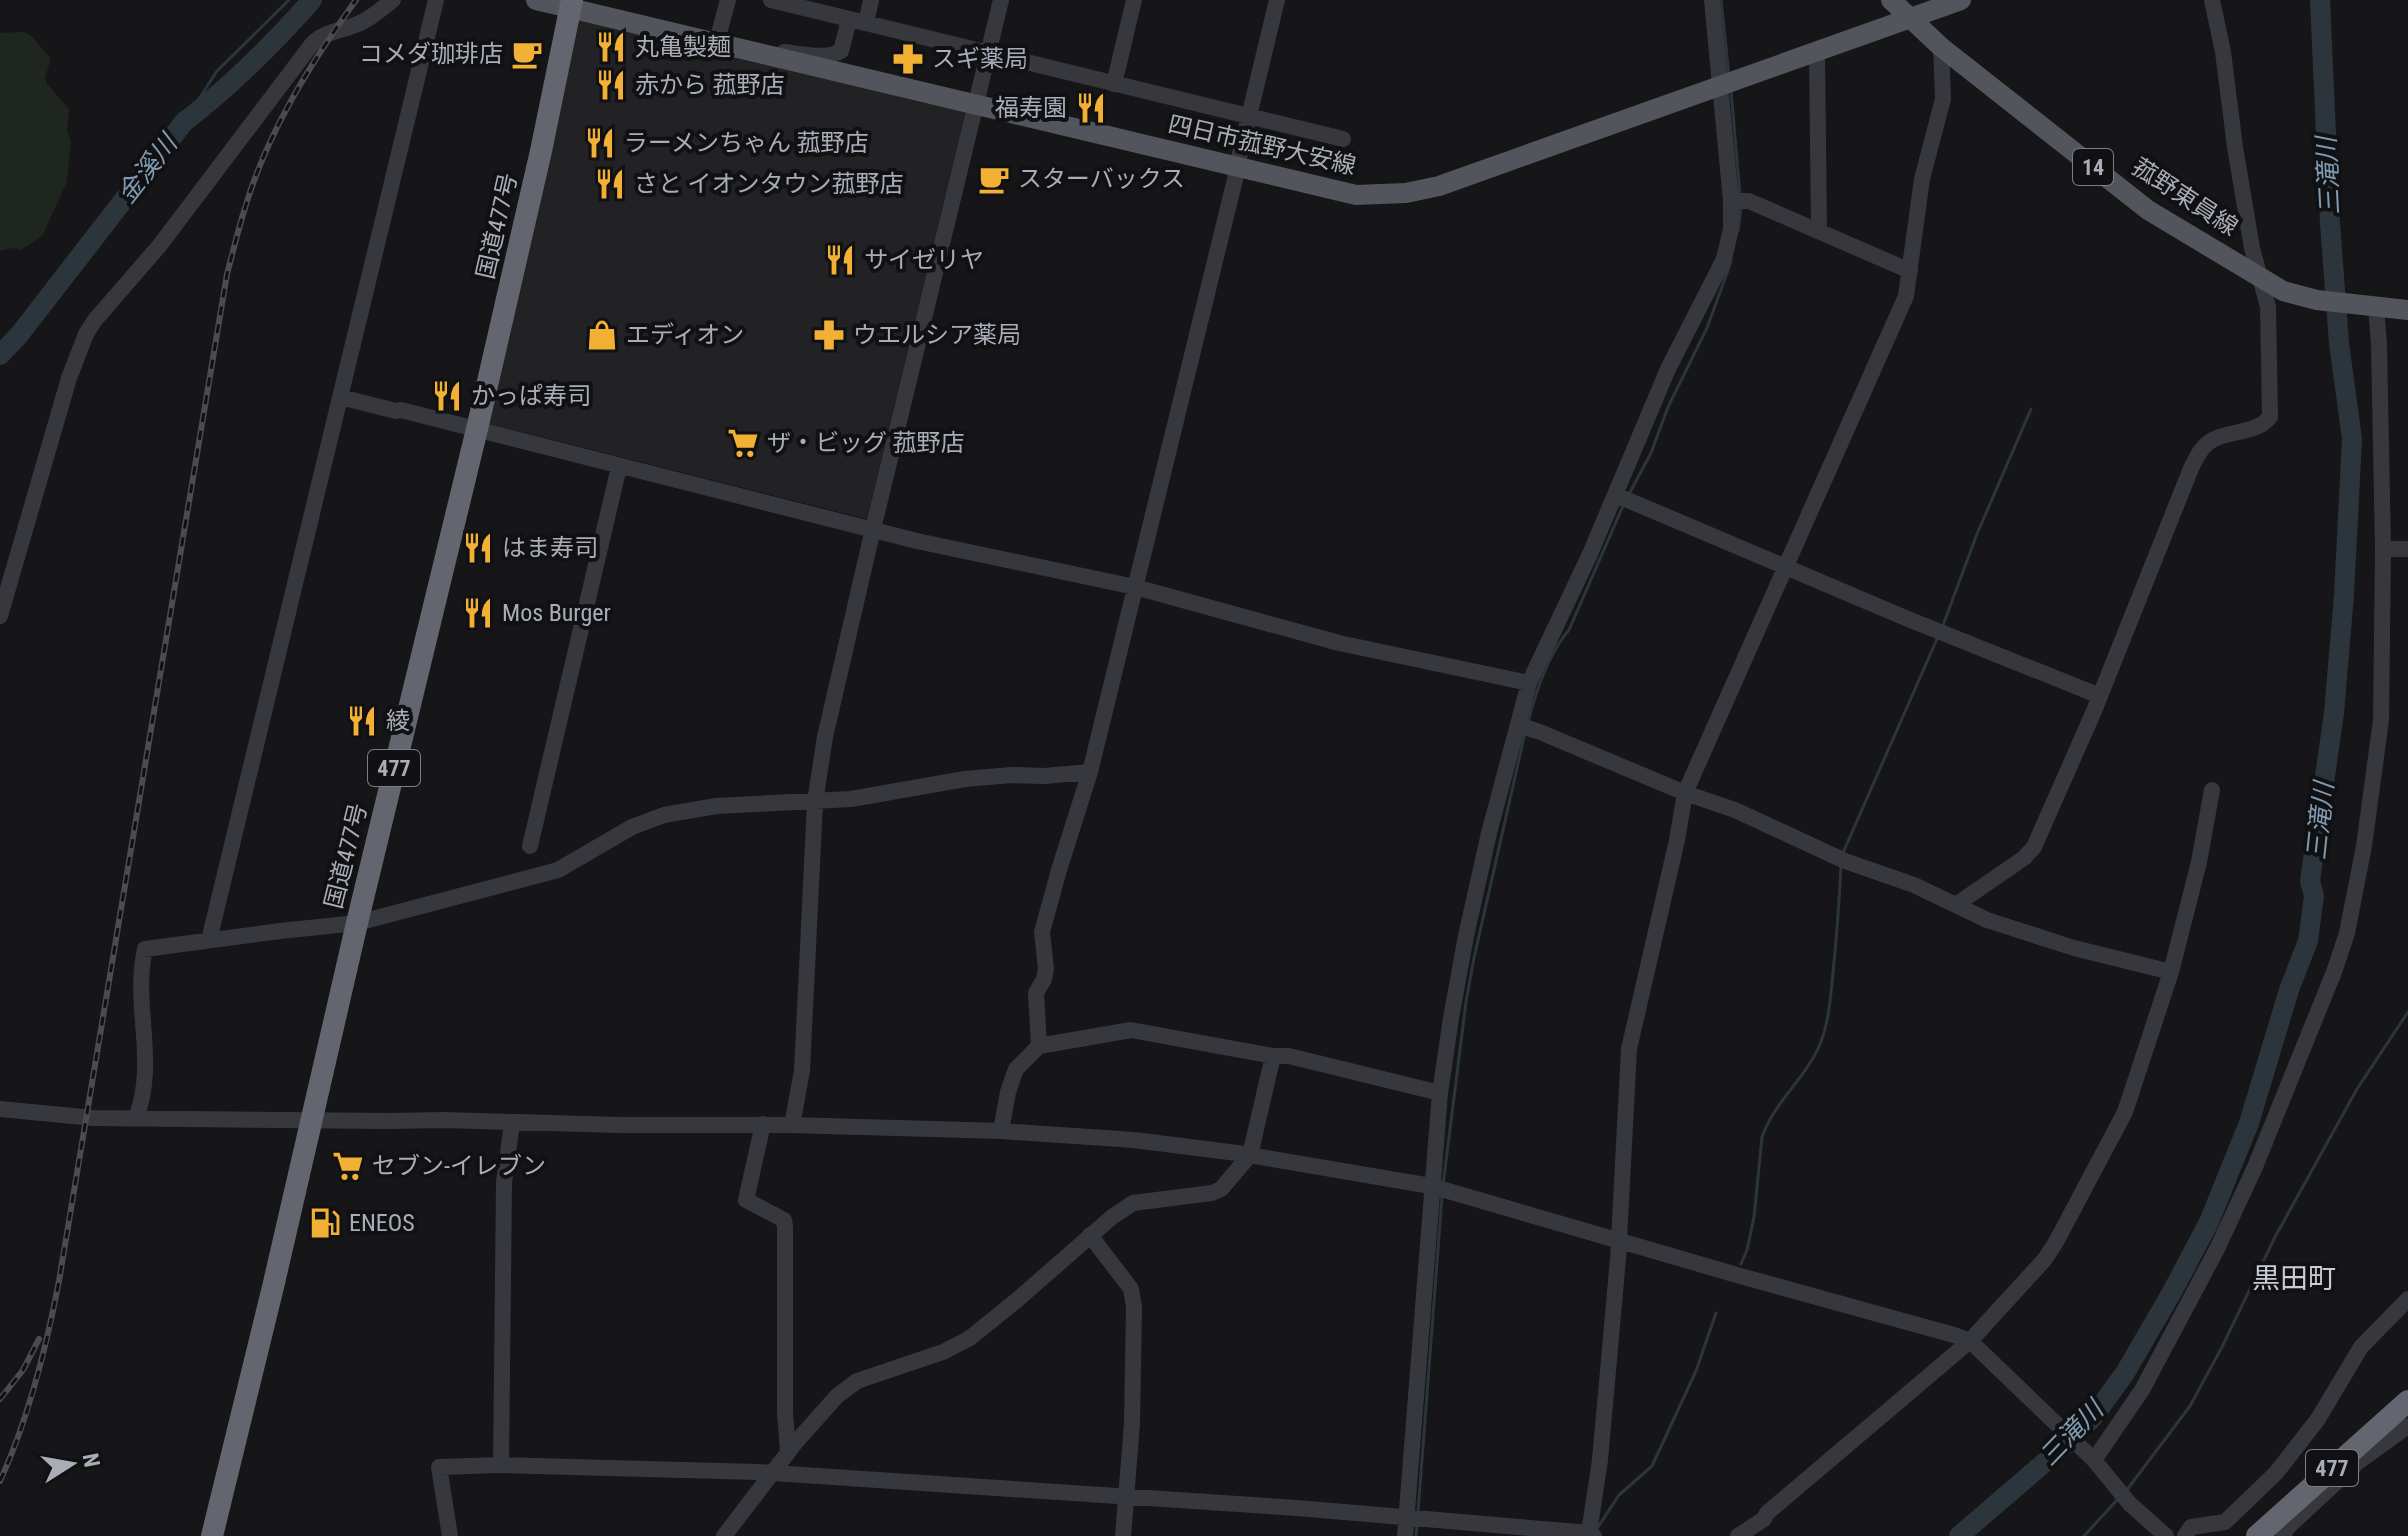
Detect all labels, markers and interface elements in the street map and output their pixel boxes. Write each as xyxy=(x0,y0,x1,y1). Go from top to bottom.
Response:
restaurant icon: 丸亀製麺 xyxy=(594,30,628,64)
place label: 丸亀製麺 xyxy=(635,33,731,61)
cafe icon: コメダ珈琲店 xyxy=(510,37,544,71)
place label: コメダ珈琲店 xyxy=(359,40,503,68)
pharmacy icon: スギ薬局 xyxy=(891,42,925,76)
place label: スギ薬局 xyxy=(932,45,1028,73)
restaurant icon: 赤から 菰野店 xyxy=(594,68,628,102)
place label: 赤から 菰野店 xyxy=(635,71,785,99)
restaurant icon: 福寿園 xyxy=(1074,91,1108,125)
place label: 福寿園 xyxy=(995,94,1067,122)
street label: 四日市菰野大安線 xyxy=(1165,110,1359,180)
restaurant icon: ラーメンちゃん 菰野店 xyxy=(583,126,617,160)
water label: 金溪川 xyxy=(111,127,185,209)
place label: ラーメンちゃん 菰野店 xyxy=(624,129,869,157)
water label: 三滝川 xyxy=(2311,133,2345,216)
road number: 14 xyxy=(2073,149,2113,185)
street label: 菰野東員線 xyxy=(2127,153,2243,241)
cafe icon: スターバックス xyxy=(977,162,1011,196)
place label: スターバックス xyxy=(1018,165,1185,193)
restaurant icon: さと イオンタウン菰野店 xyxy=(593,167,627,201)
street label: 国道477号 xyxy=(471,170,523,282)
place label: さと イオンタウン菰野店 xyxy=(634,170,904,198)
restaurant icon: サイゼリヤ xyxy=(823,243,857,277)
place label: サイゼリヤ xyxy=(864,246,984,274)
shop icon: エディオン xyxy=(585,318,619,352)
pharmacy icon: ウエルシア薬局 xyxy=(812,318,846,352)
place label: エディオン xyxy=(626,321,744,349)
place label: ウエルシア薬局 xyxy=(853,321,1021,349)
restaurant icon: かっぱ寿司 xyxy=(430,379,464,413)
place label: かっぱ寿司 xyxy=(471,382,591,410)
supermarket icon: ザ・ビッグ 菰野店 xyxy=(726,426,760,460)
place label: ザ・ビッグ 菰野店 xyxy=(767,429,965,457)
restaurant icon: はま寿司 xyxy=(461,531,495,565)
place label: はま寿司 xyxy=(502,534,598,562)
restaurant icon: Mos Burger xyxy=(461,596,495,630)
place label: Mos Burger xyxy=(502,599,611,627)
restaurant icon: 綾 xyxy=(345,704,379,738)
place label: 綾 xyxy=(386,707,410,735)
road number: 477 xyxy=(368,750,420,786)
water label: 三滝川 xyxy=(2301,778,2339,861)
street label: 国道477号 xyxy=(319,800,373,912)
supermarket icon: セブン-イレブン xyxy=(331,1149,365,1183)
place label: セブン-イレブン xyxy=(372,1152,546,1180)
fuel station icon: ENEOS xyxy=(308,1206,342,1240)
place label: ENEOS xyxy=(349,1209,415,1237)
district label: 黒田町 xyxy=(2252,1262,2336,1295)
water label: 三滝川 xyxy=(2033,1392,2111,1471)
north arrow xyxy=(32,1424,112,1504)
road number: 477 xyxy=(2306,1450,2358,1486)
text: N xyxy=(78,1451,105,1469)

